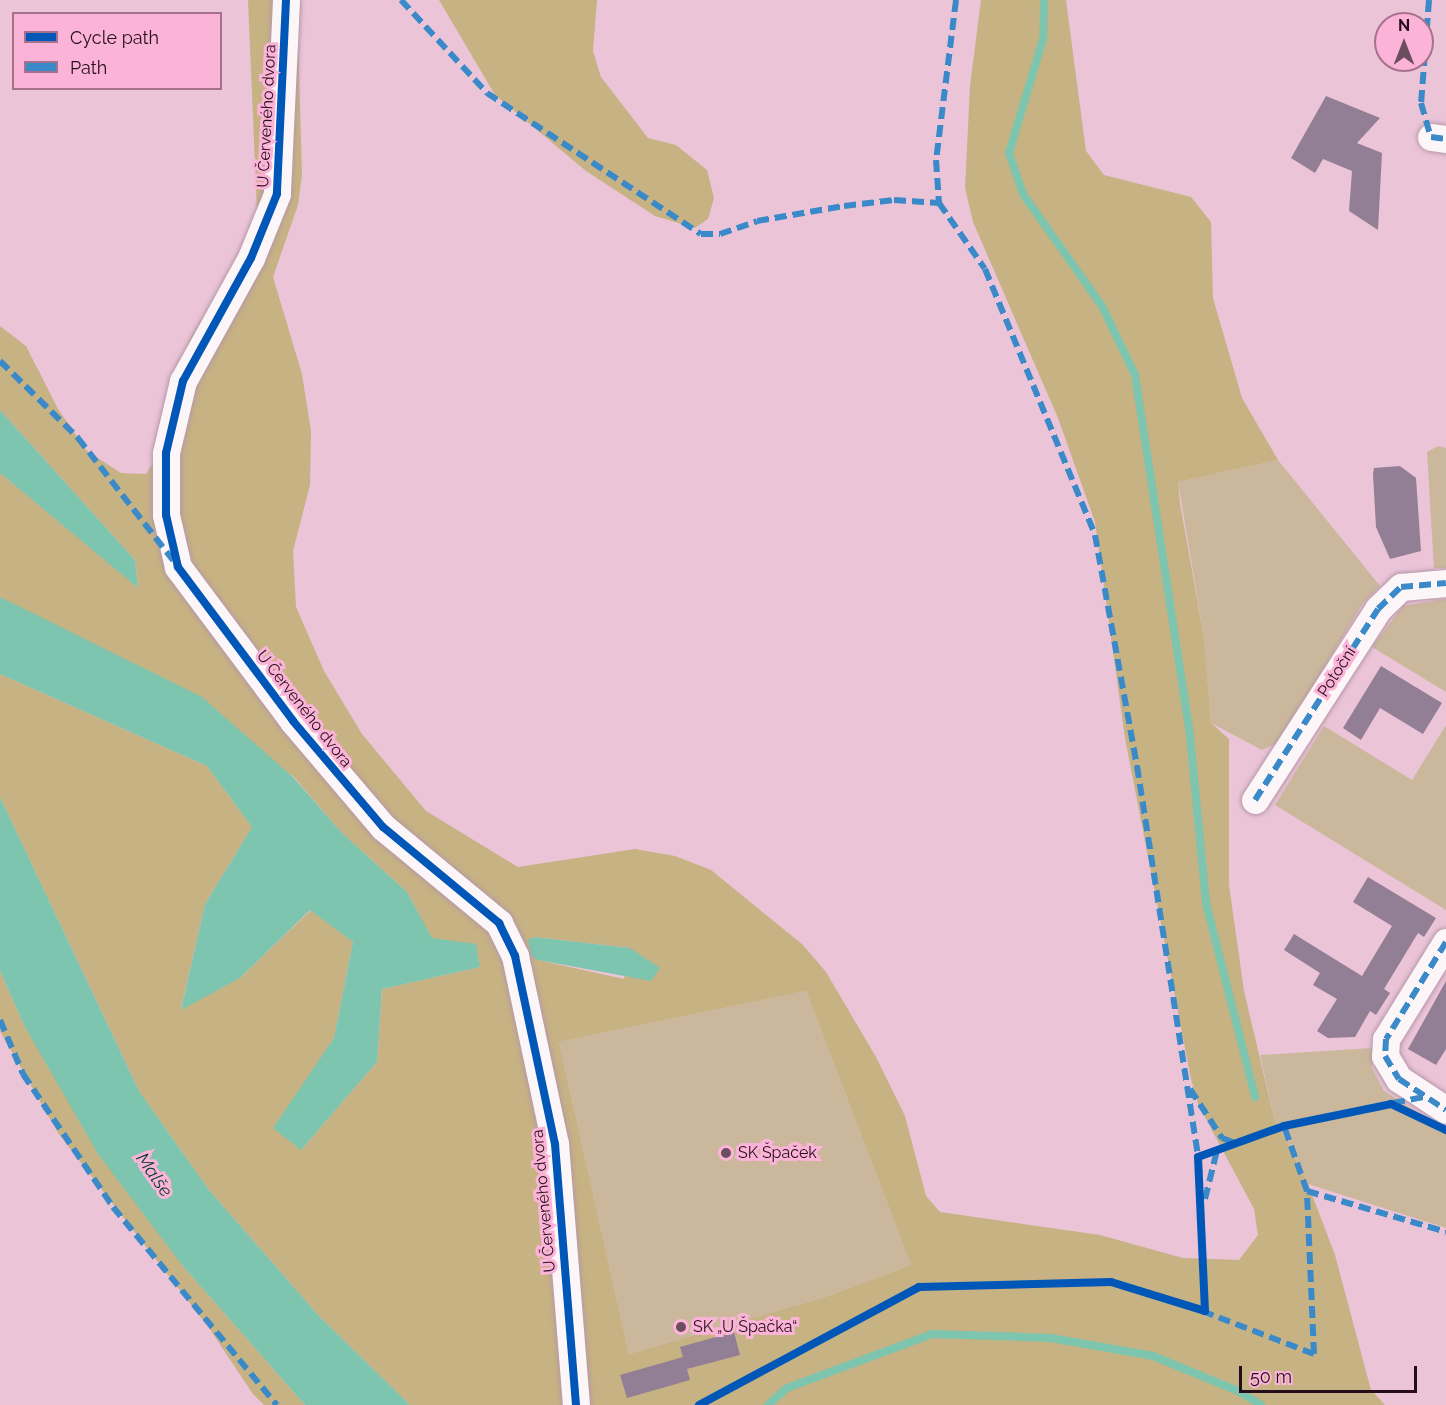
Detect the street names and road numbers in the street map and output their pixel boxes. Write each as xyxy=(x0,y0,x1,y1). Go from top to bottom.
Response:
street label: U Červeného dvora xyxy=(254,44,280,188)
street label: Potoční xyxy=(1314,643,1360,701)
street label: U Červeného dvora xyxy=(252,647,356,771)
street label: U Červeného dvora xyxy=(528,1129,560,1273)

